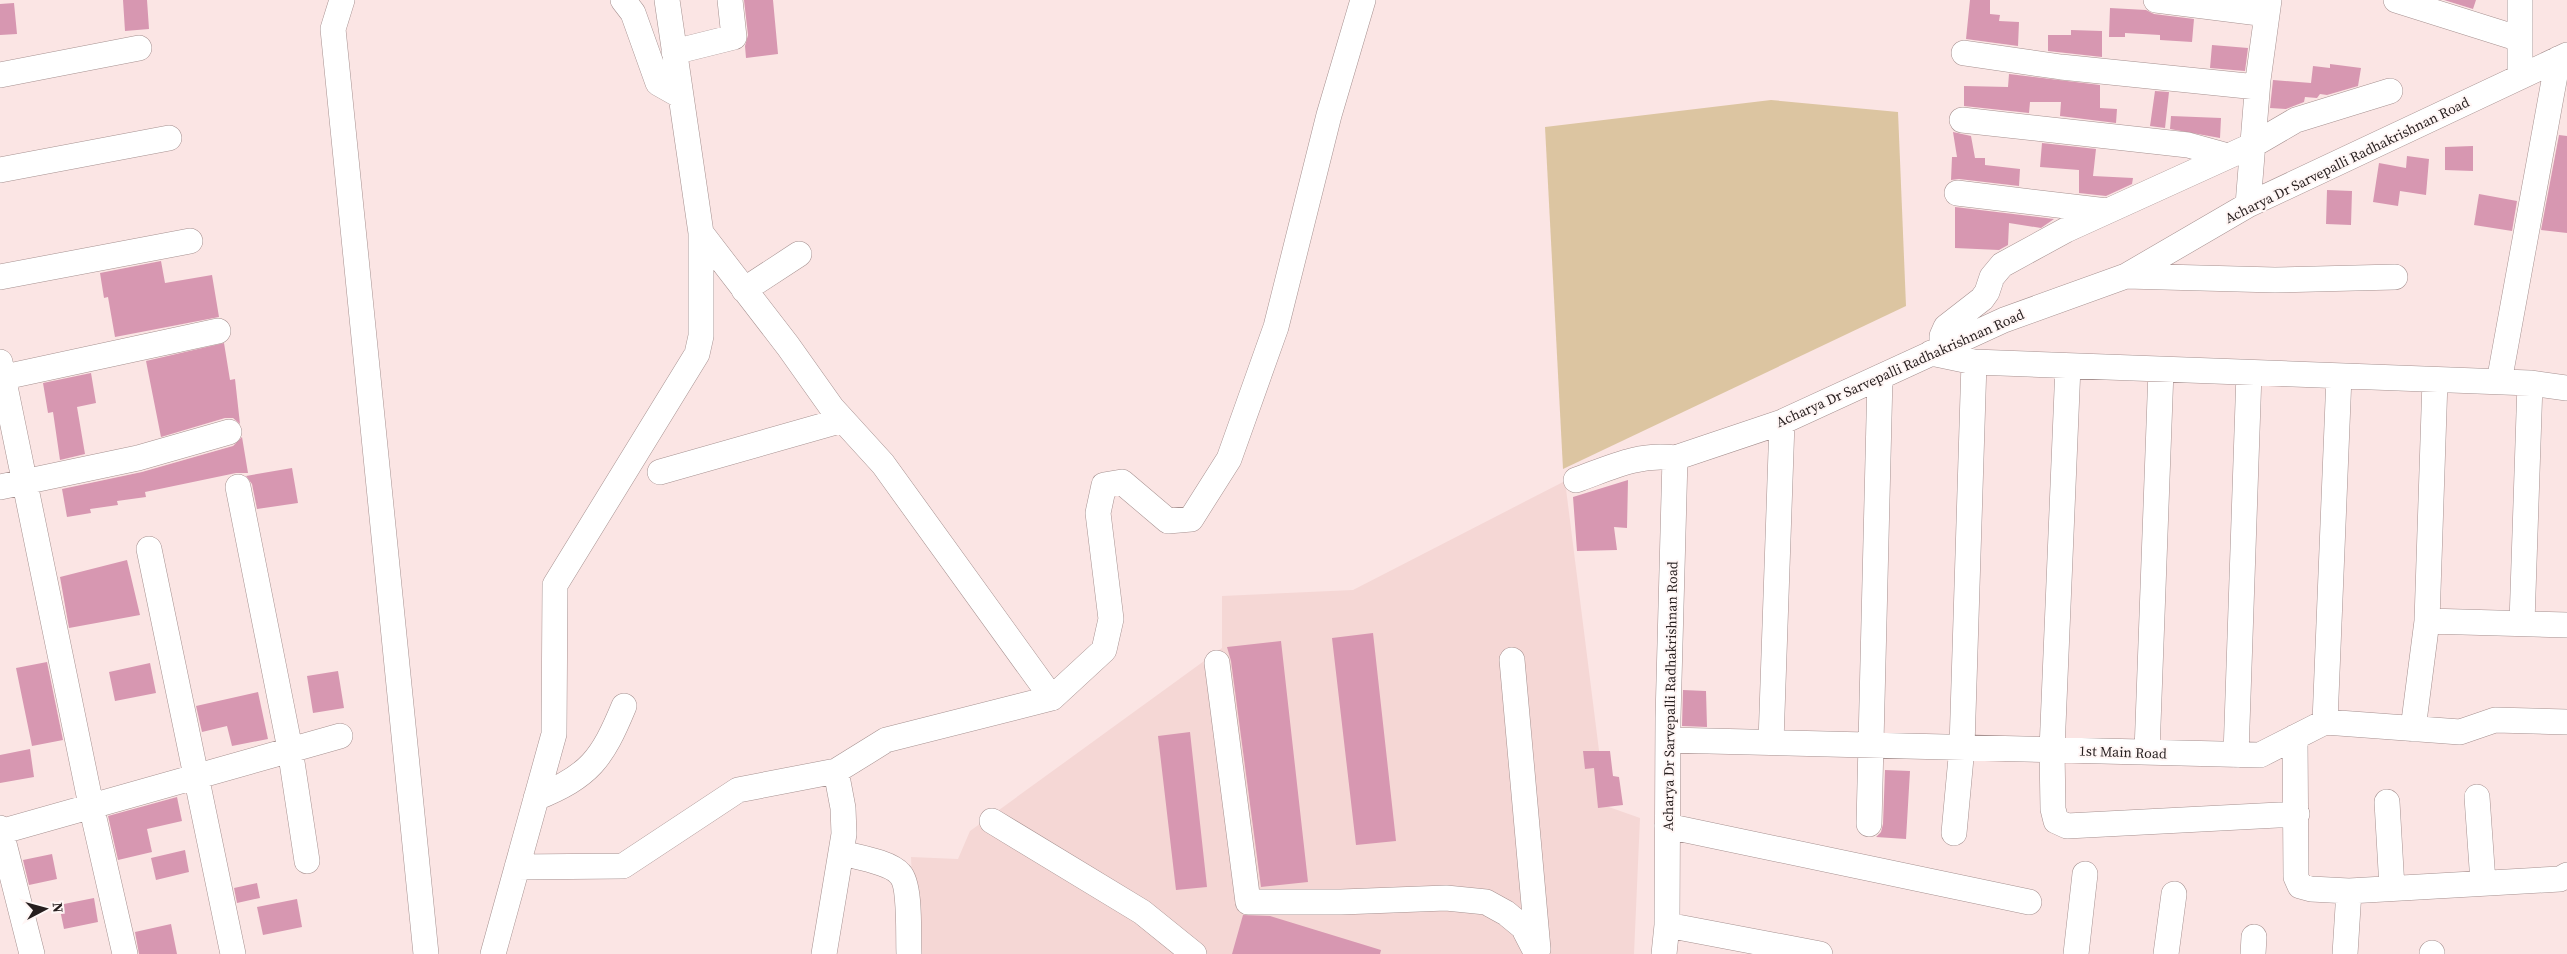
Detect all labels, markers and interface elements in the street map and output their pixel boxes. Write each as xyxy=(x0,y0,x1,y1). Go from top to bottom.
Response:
street label: Acharya Dr Sarvepalli Radhakrishnan Road xyxy=(2221,92,2473,228)
street label: Acharya Dr Sarvepalli Radhakrishnan Road xyxy=(1773,304,2027,432)
street label: Acharya Dr Sarvepalli Radhakrishnan Road xyxy=(1658,561,1682,831)
street label: 1st Main Road xyxy=(2079,740,2167,764)
north arrow xyxy=(20,884,70,934)
text: N xyxy=(47,902,68,914)

